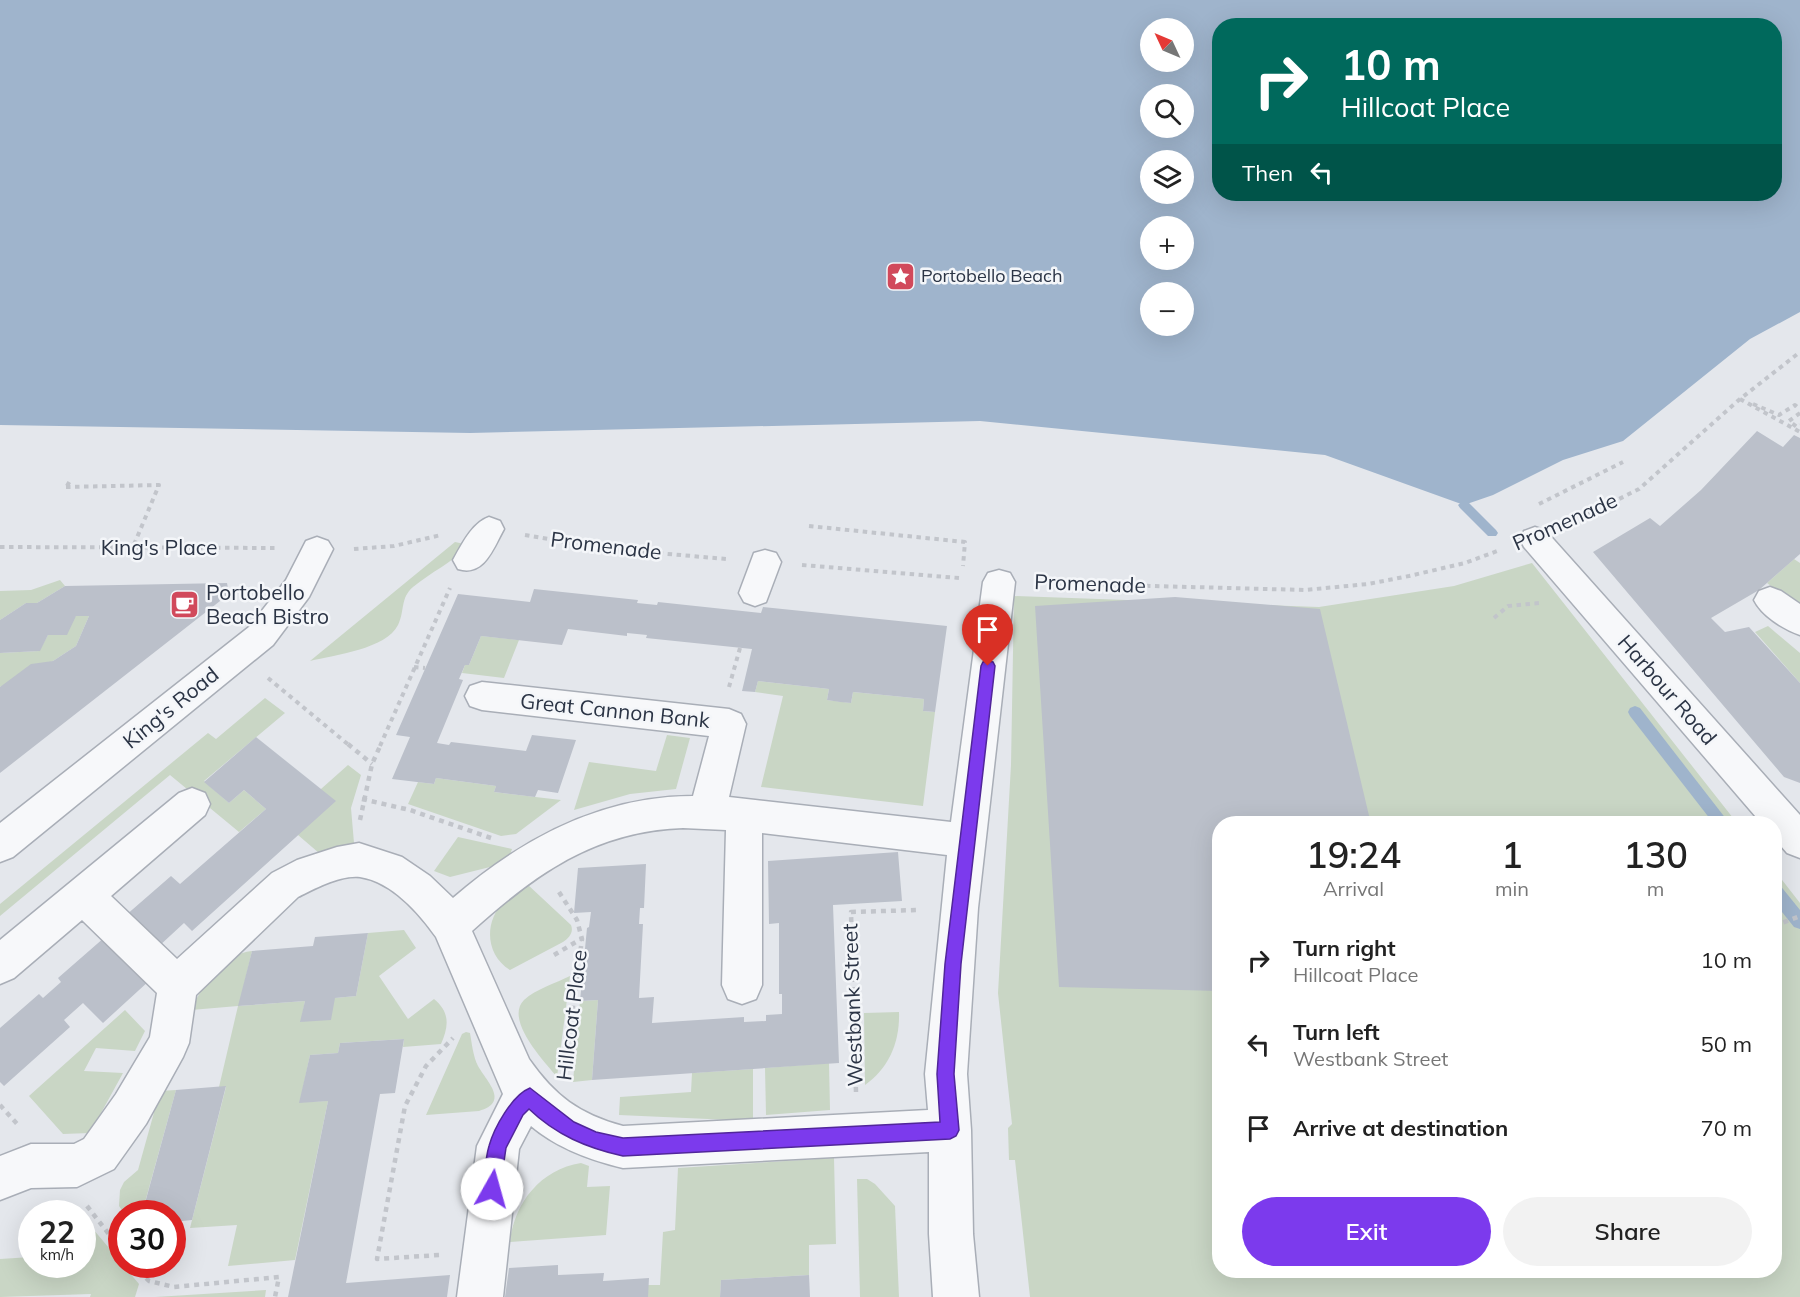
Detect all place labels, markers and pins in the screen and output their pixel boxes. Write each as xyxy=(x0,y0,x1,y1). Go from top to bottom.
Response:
place icon: Portobello Beach xyxy=(884,260,916,292)
place label: Portobello Beach xyxy=(921,264,1063,287)
place label: Portobello Beach Bistro xyxy=(206,579,329,629)
cafe icon: Portobello Beach Bistro xyxy=(169,589,201,621)
pin xyxy=(962,604,1013,666)

